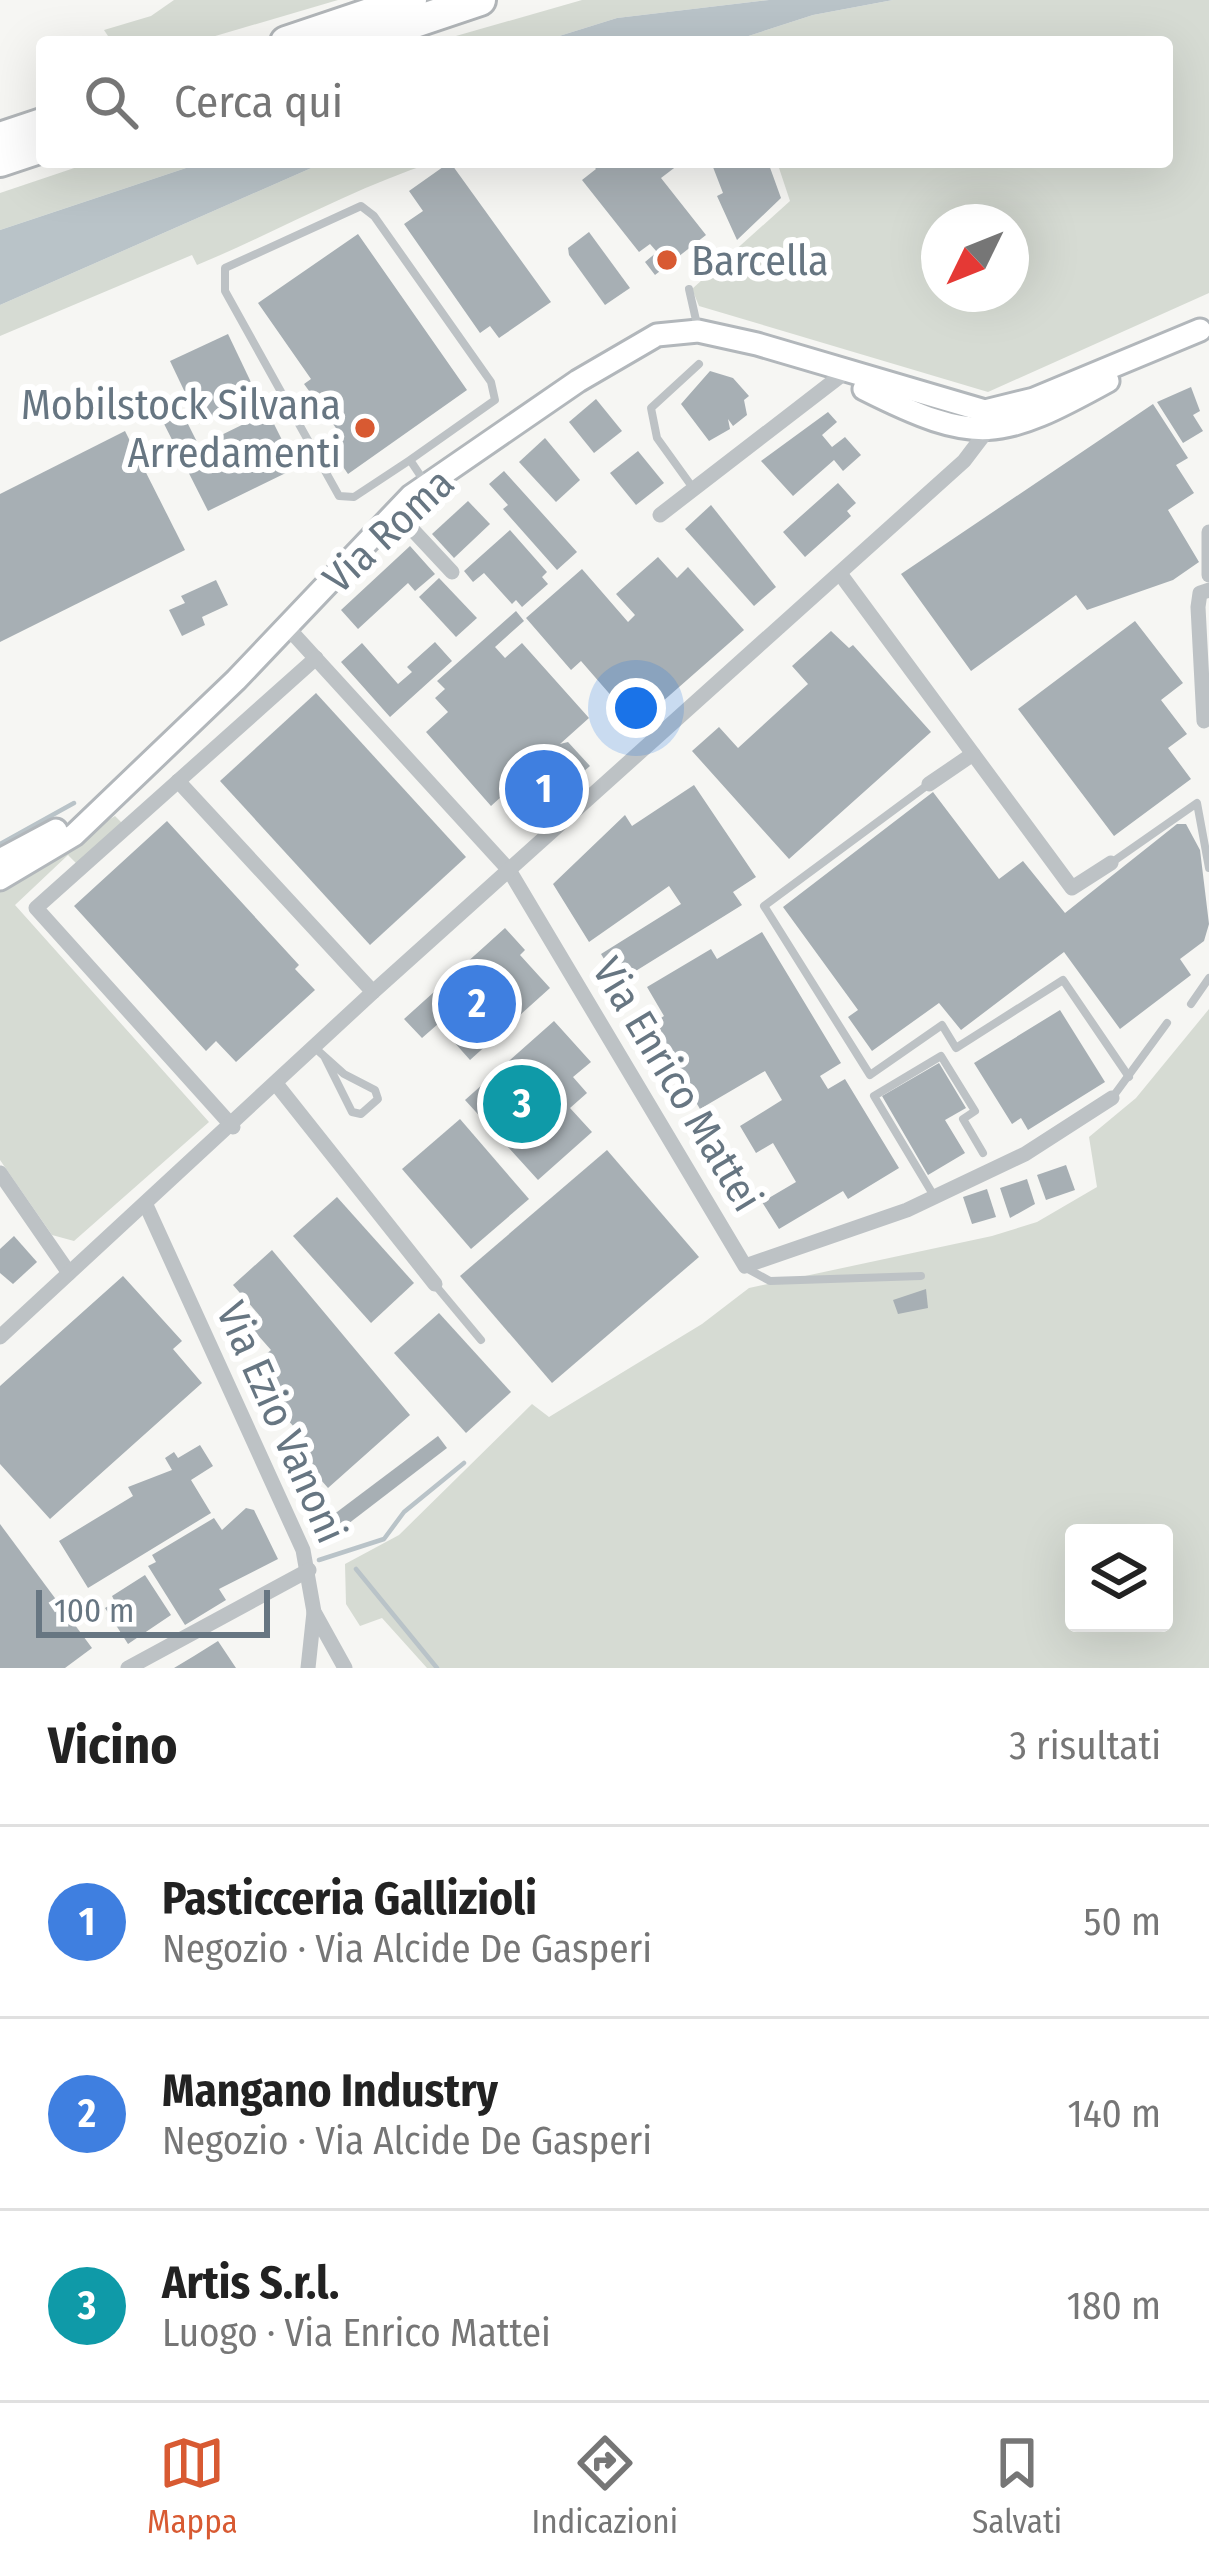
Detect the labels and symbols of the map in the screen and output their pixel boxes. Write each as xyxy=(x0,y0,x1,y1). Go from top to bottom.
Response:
north arrow xyxy=(921,204,1029,312)
place label: Barcella xyxy=(691,236,829,286)
marker: Barcella xyxy=(654,247,680,273)
place label: Mobilstock Silvana Arredamenti xyxy=(21,380,341,478)
marker: Mobilstock Silvana Arredamenti xyxy=(352,415,378,441)
street label: Via Roma xyxy=(313,458,464,603)
your location xyxy=(606,678,666,738)
pin: 1 xyxy=(505,744,583,834)
street label: Via Enrico Mattei xyxy=(582,949,772,1220)
pin: 2 xyxy=(438,959,516,1049)
pin: 3 xyxy=(483,1059,561,1149)
street label: Via Ezio Vanoni xyxy=(206,1294,356,1551)
scale bar xyxy=(36,1584,270,1637)

